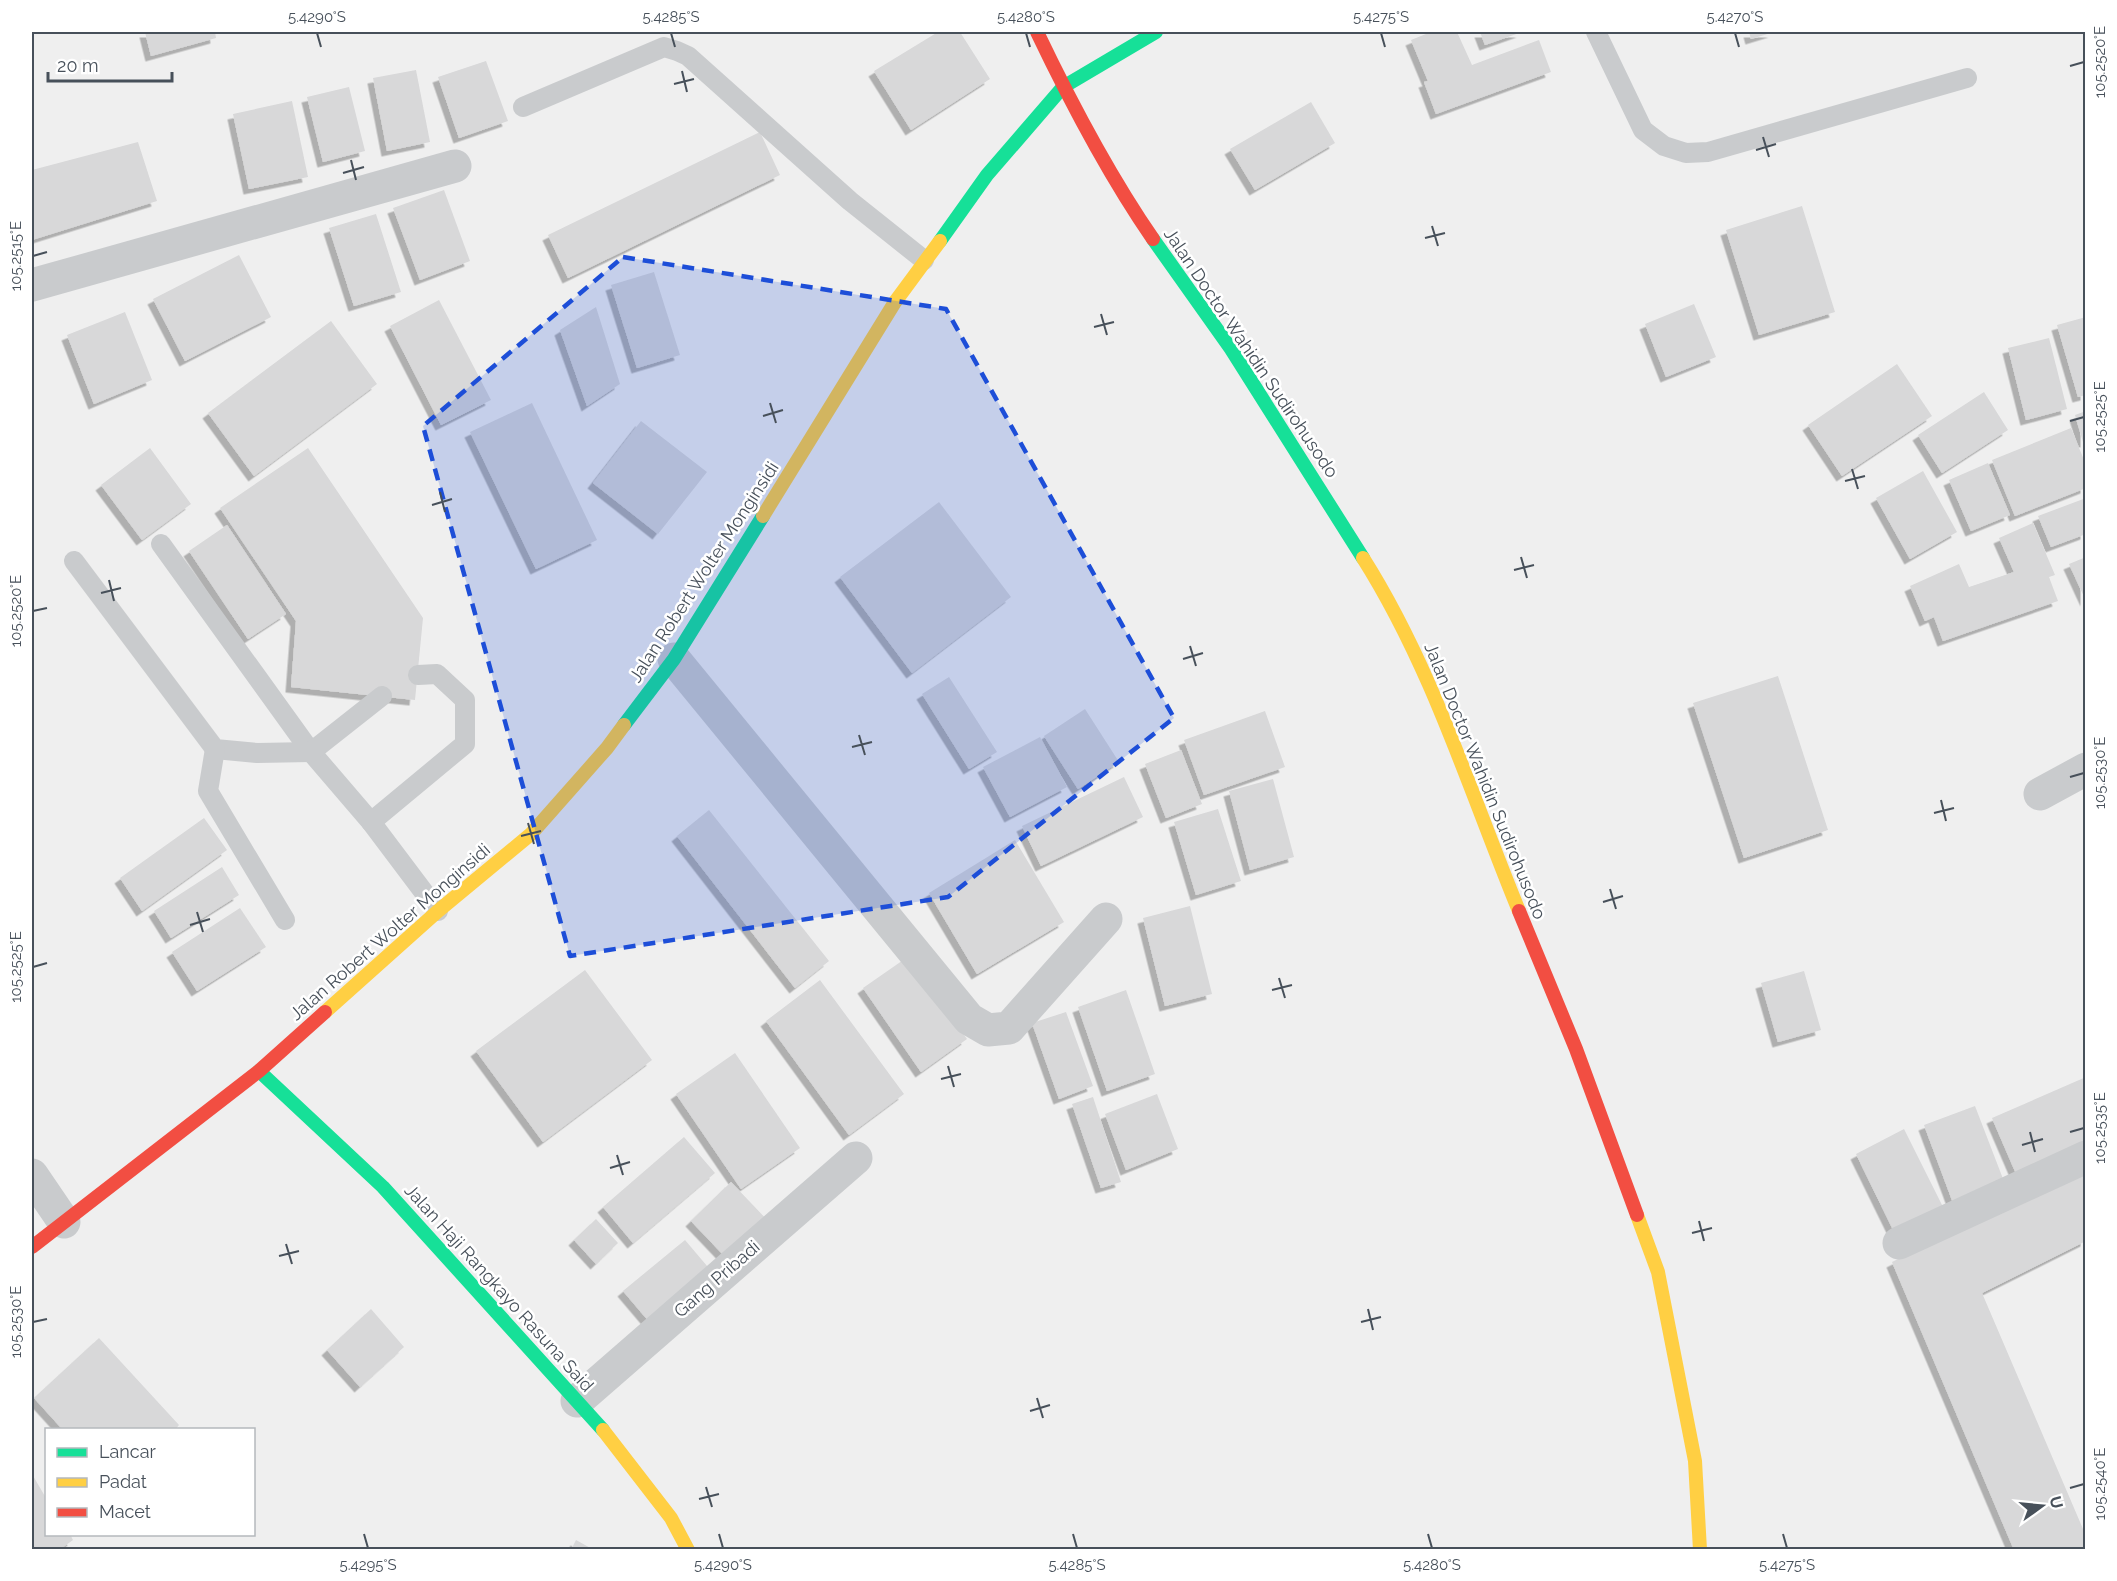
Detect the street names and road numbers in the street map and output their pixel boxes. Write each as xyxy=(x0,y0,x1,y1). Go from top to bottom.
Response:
street label: Jalan Doctor Wahidin Sudirohusodo xyxy=(1160,224,1343,482)
street label: Jalan Robert Wolter Monginsidi xyxy=(624,458,783,686)
street label: Jalan Doctor Wahidin Sudirohusodo xyxy=(1420,640,1551,922)
street label: Jalan Robert Wolter Monginsidi xyxy=(285,839,494,1024)
street label: Jalan Haji Rangkayo Rasuna Said xyxy=(401,1180,598,1396)
street label: Gang Pribadi xyxy=(670,1236,764,1321)

